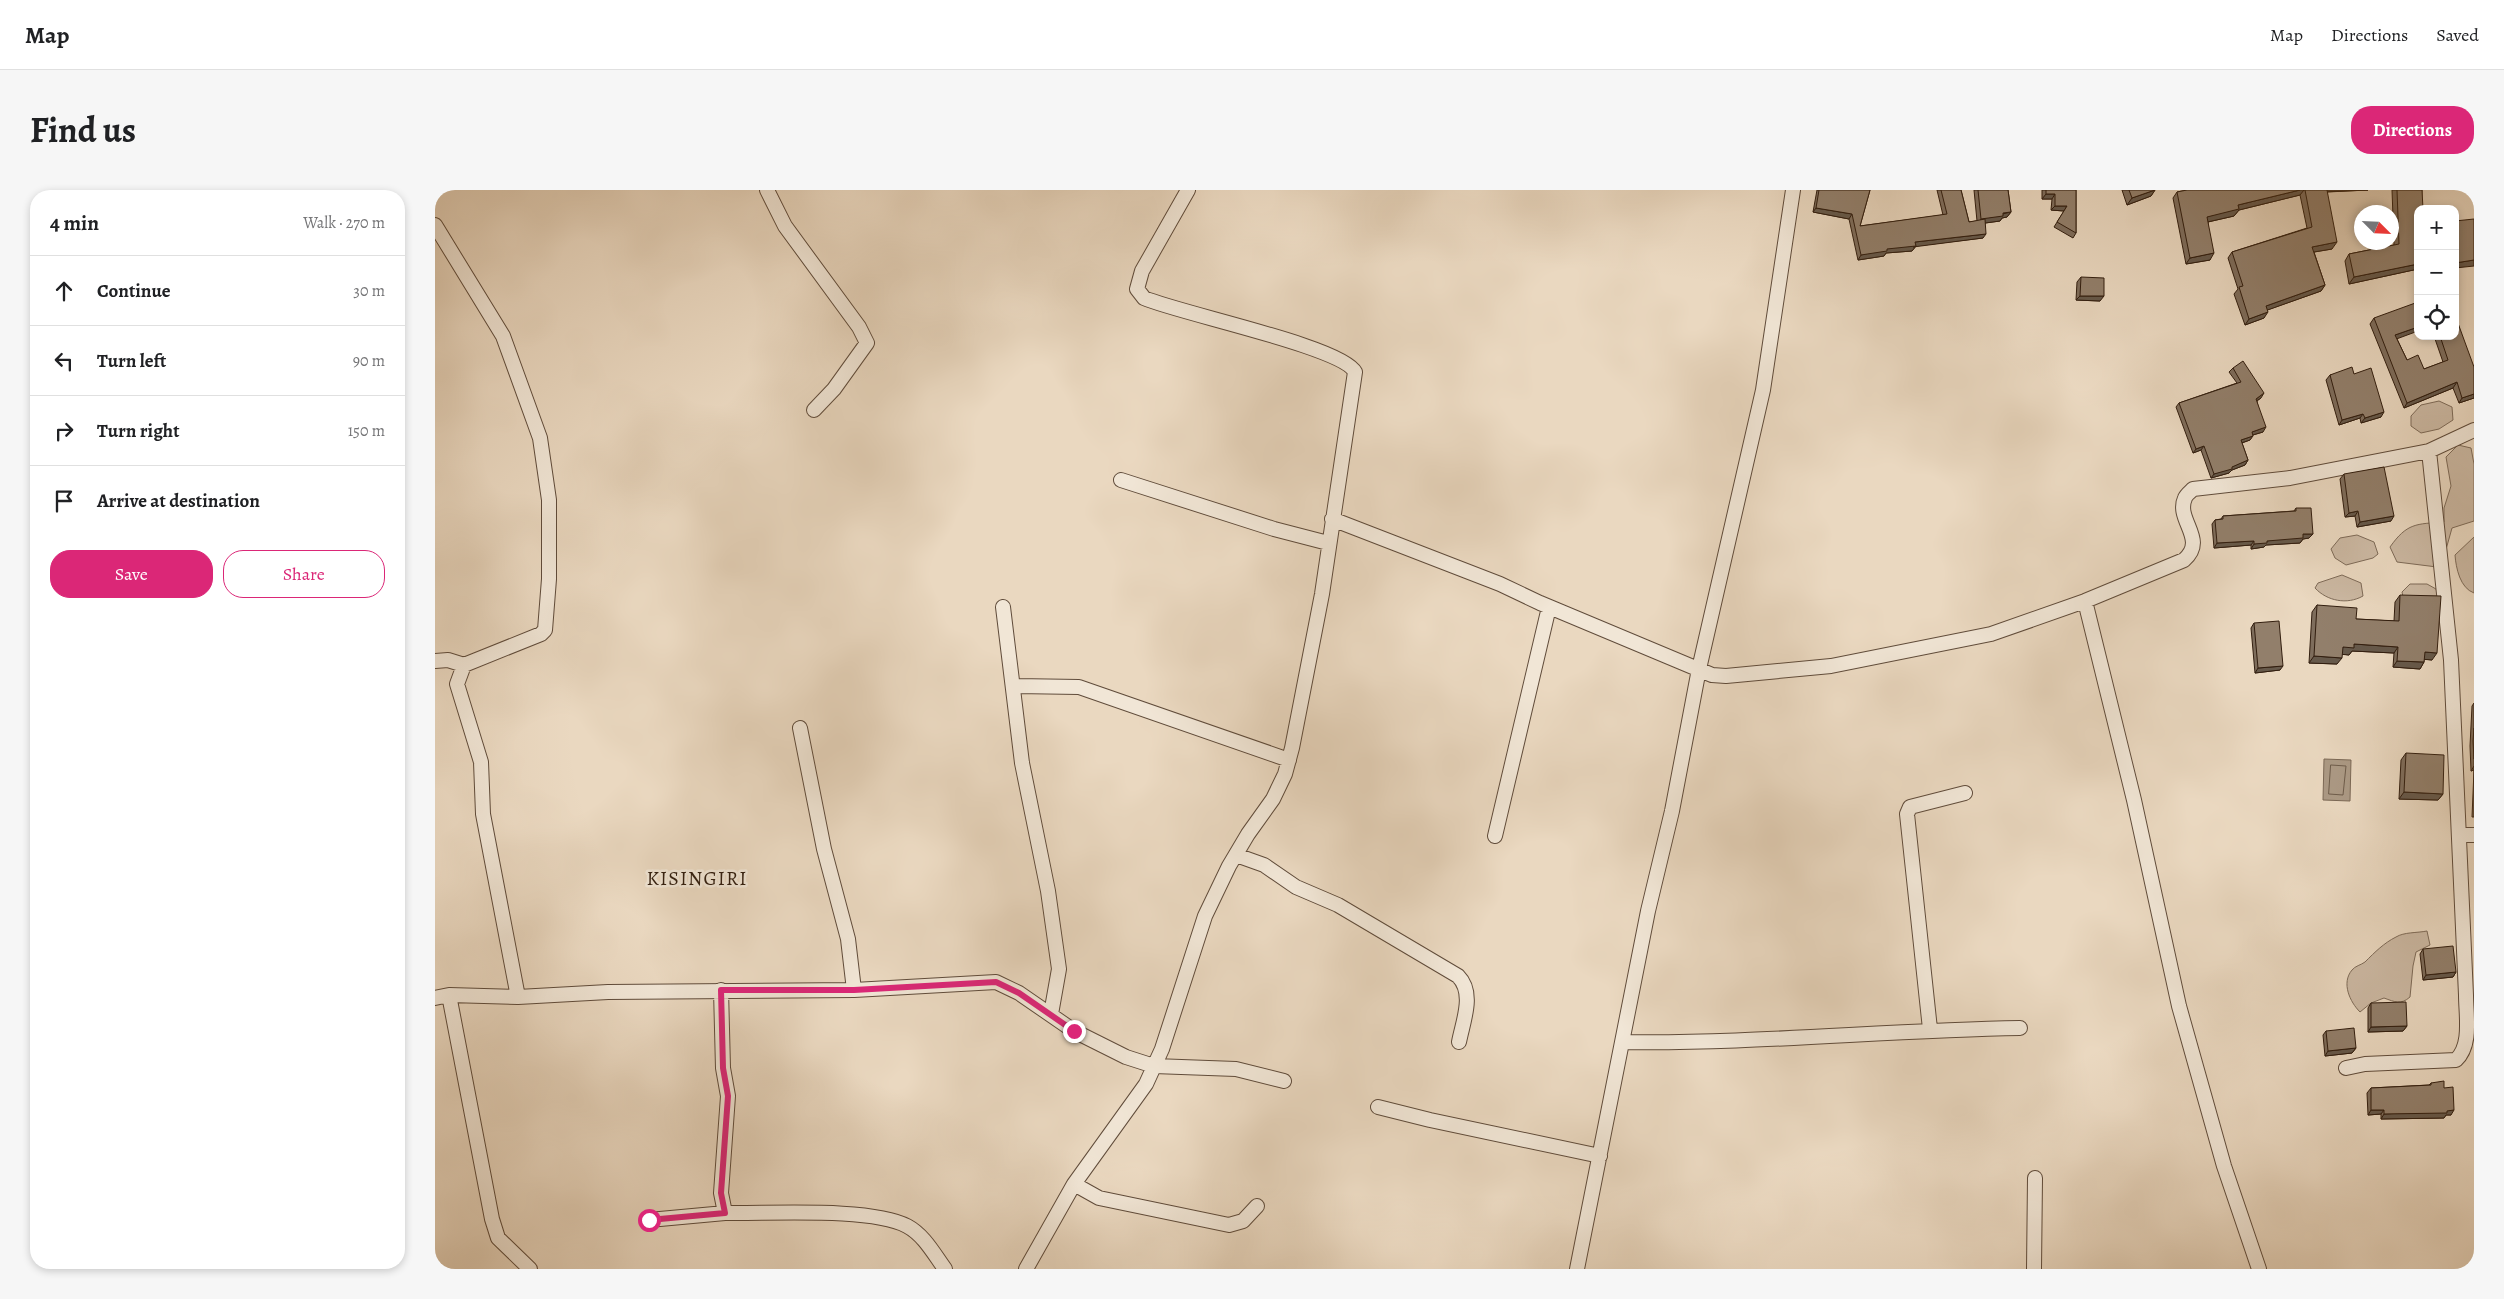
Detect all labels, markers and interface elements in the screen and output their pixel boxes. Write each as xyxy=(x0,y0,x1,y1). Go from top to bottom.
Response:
text: Map xyxy=(25,19,69,51)
text: Map xyxy=(2270,23,2303,47)
text: Directions xyxy=(2331,23,2408,47)
text: Saved xyxy=(2436,23,2479,47)
text: Find us xyxy=(30,106,136,154)
button: Directions xyxy=(2351,106,2474,154)
north arrow xyxy=(2354,205,2399,250)
map controls xyxy=(2414,205,2459,340)
button: + xyxy=(2414,205,2459,250)
text: 4 min xyxy=(50,209,99,237)
text: Walk · 270 m xyxy=(303,212,385,234)
button: − xyxy=(2414,250,2459,295)
icon: ahead xyxy=(50,277,78,305)
text: Continue xyxy=(97,278,171,304)
text: 30 m xyxy=(353,280,385,302)
button: locate xyxy=(2414,295,2459,340)
icon: left xyxy=(50,347,78,375)
text: Turn left xyxy=(97,348,166,374)
text: 90 m xyxy=(353,350,385,372)
icon: right xyxy=(50,417,78,445)
text: Turn right xyxy=(97,418,179,444)
text: 150 m xyxy=(348,420,385,442)
icon: arrive xyxy=(50,487,78,515)
text: Arrive at destination xyxy=(97,488,260,514)
button: Save xyxy=(50,550,213,598)
button: Share xyxy=(223,550,385,598)
district label: KISINGIRI xyxy=(647,865,747,892)
route end xyxy=(1063,1020,1086,1043)
route start xyxy=(638,1209,661,1232)

